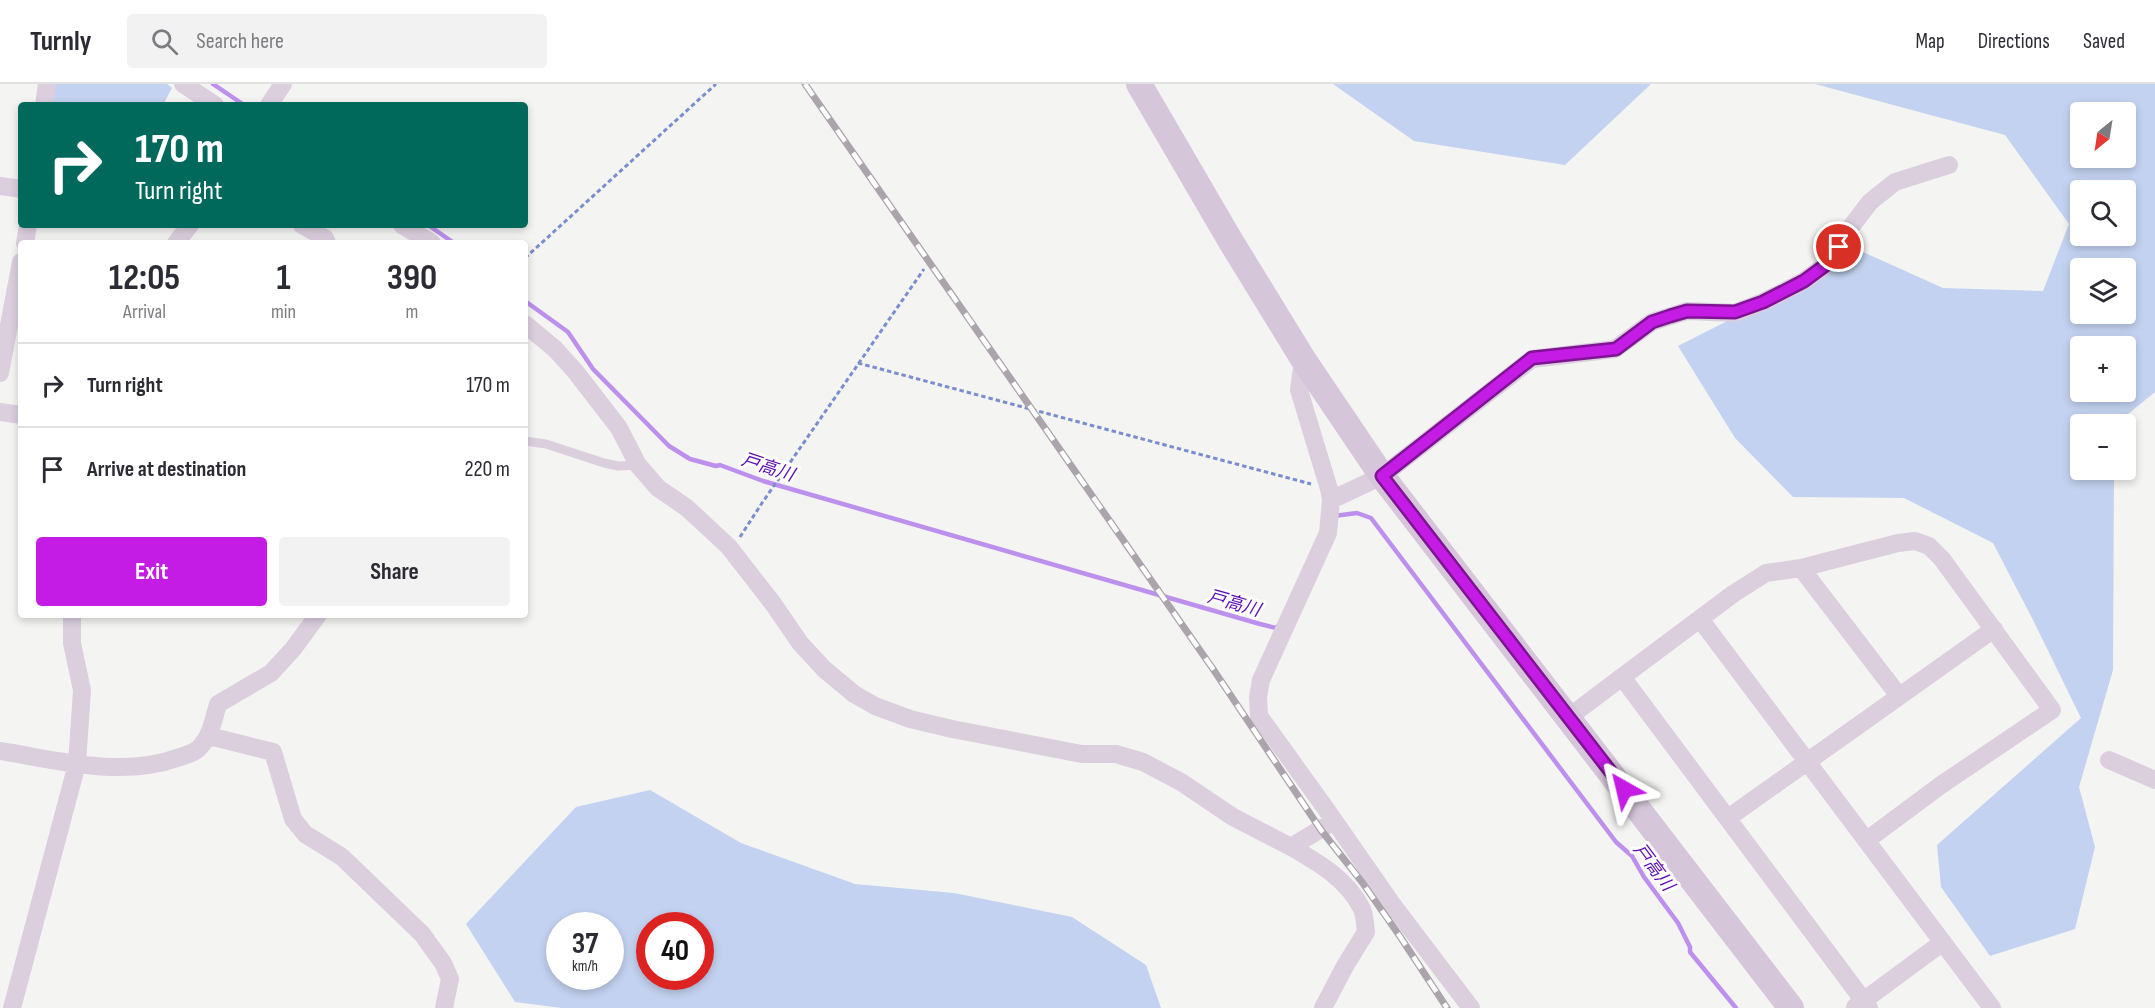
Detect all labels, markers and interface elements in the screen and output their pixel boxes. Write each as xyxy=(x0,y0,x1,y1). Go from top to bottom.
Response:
search box xyxy=(127,14,547,68)
text: Turnly xyxy=(30,25,91,58)
icon: search xyxy=(148,25,181,58)
text: Search here xyxy=(196,28,284,55)
text: Map xyxy=(1915,29,1945,54)
text: Directions xyxy=(1978,29,2050,54)
text: Saved xyxy=(2083,29,2125,54)
north arrow xyxy=(2070,102,2136,168)
map controls xyxy=(2070,102,2136,480)
text: 170 m xyxy=(135,124,224,175)
icon: right xyxy=(36,126,114,204)
text: Turn right xyxy=(135,175,222,207)
button: search xyxy=(2070,180,2136,246)
pin xyxy=(1813,221,1864,272)
icon: arrive xyxy=(1822,230,1855,263)
text: 12:05 xyxy=(109,257,180,300)
text: 1 xyxy=(276,257,291,300)
text: 390 xyxy=(387,257,437,300)
button: layers xyxy=(2070,258,2136,324)
text: Arrival xyxy=(123,300,166,324)
text: min xyxy=(271,300,296,324)
text: m xyxy=(406,300,418,324)
button: + xyxy=(2070,336,2136,402)
icon: right xyxy=(36,369,69,402)
text: Turn right xyxy=(87,372,163,399)
text: 170 m xyxy=(466,372,510,399)
button: − xyxy=(2070,414,2136,480)
water label: 戸高川 xyxy=(739,449,799,486)
icon: arrive xyxy=(36,453,69,486)
text: Arrive at destination xyxy=(87,456,246,483)
text: 220 m xyxy=(464,456,510,483)
button: Exit xyxy=(36,537,267,606)
button: Share xyxy=(279,537,510,606)
water label: 戸高川 xyxy=(1205,586,1265,622)
position arrow xyxy=(1592,757,1656,821)
water label: 戸高川 xyxy=(1629,839,1679,897)
speed limit sign: 40 xyxy=(636,912,714,990)
text: 37 xyxy=(572,926,598,962)
text: km/h xyxy=(572,957,598,976)

